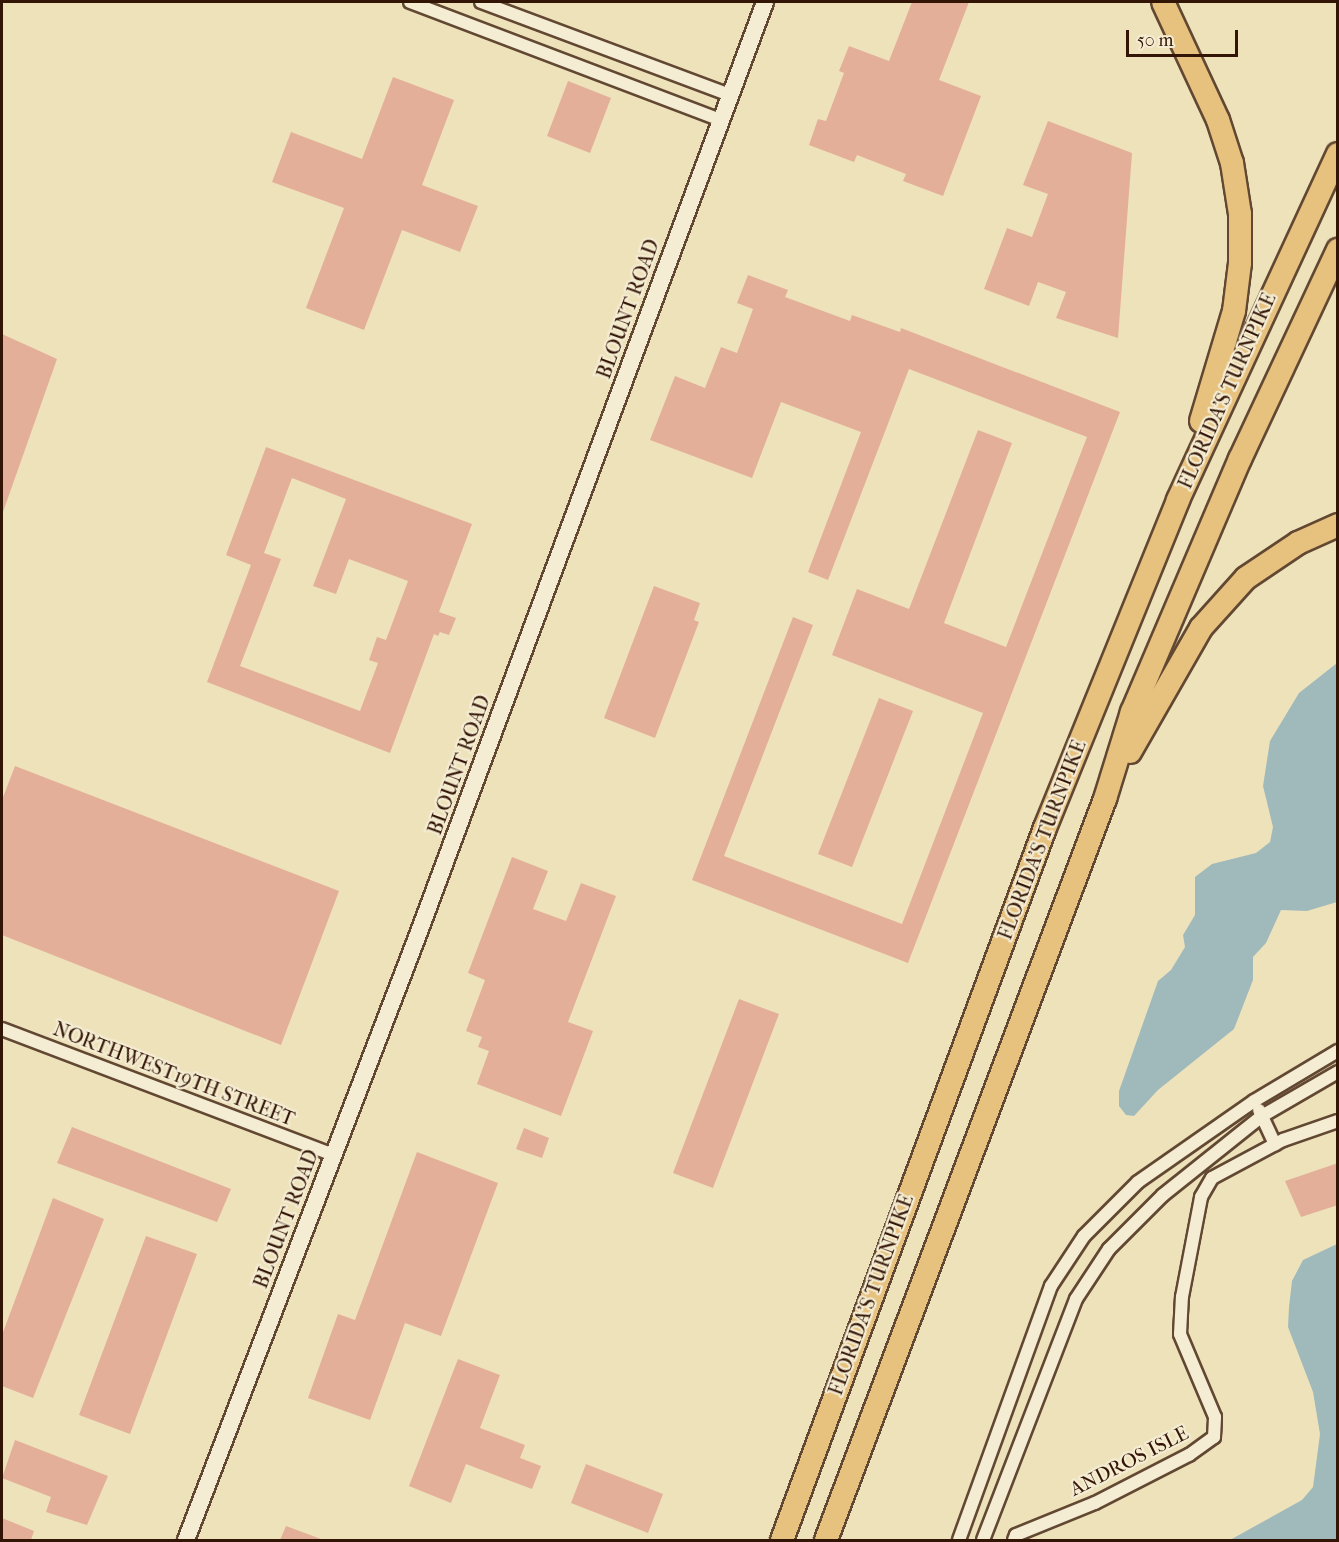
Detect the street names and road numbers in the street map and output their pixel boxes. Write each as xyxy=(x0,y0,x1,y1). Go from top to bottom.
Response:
street label: BLOUNT ROAD xyxy=(592,236,664,382)
street label: FLORIDA'S TURNPIKE xyxy=(1173,289,1281,493)
street label: BLOUNT ROAD xyxy=(423,692,495,838)
street label: FLORIDA'S TURNPIKE xyxy=(993,737,1091,943)
street label: NORTHWEST19TH STREET xyxy=(50,1017,298,1131)
street label: BLOUNT ROAD xyxy=(249,1146,323,1292)
street label: FLORIDA'S TURNPIKE xyxy=(823,1191,919,1399)
street label: ANDROS ISLE xyxy=(1066,1421,1192,1501)

